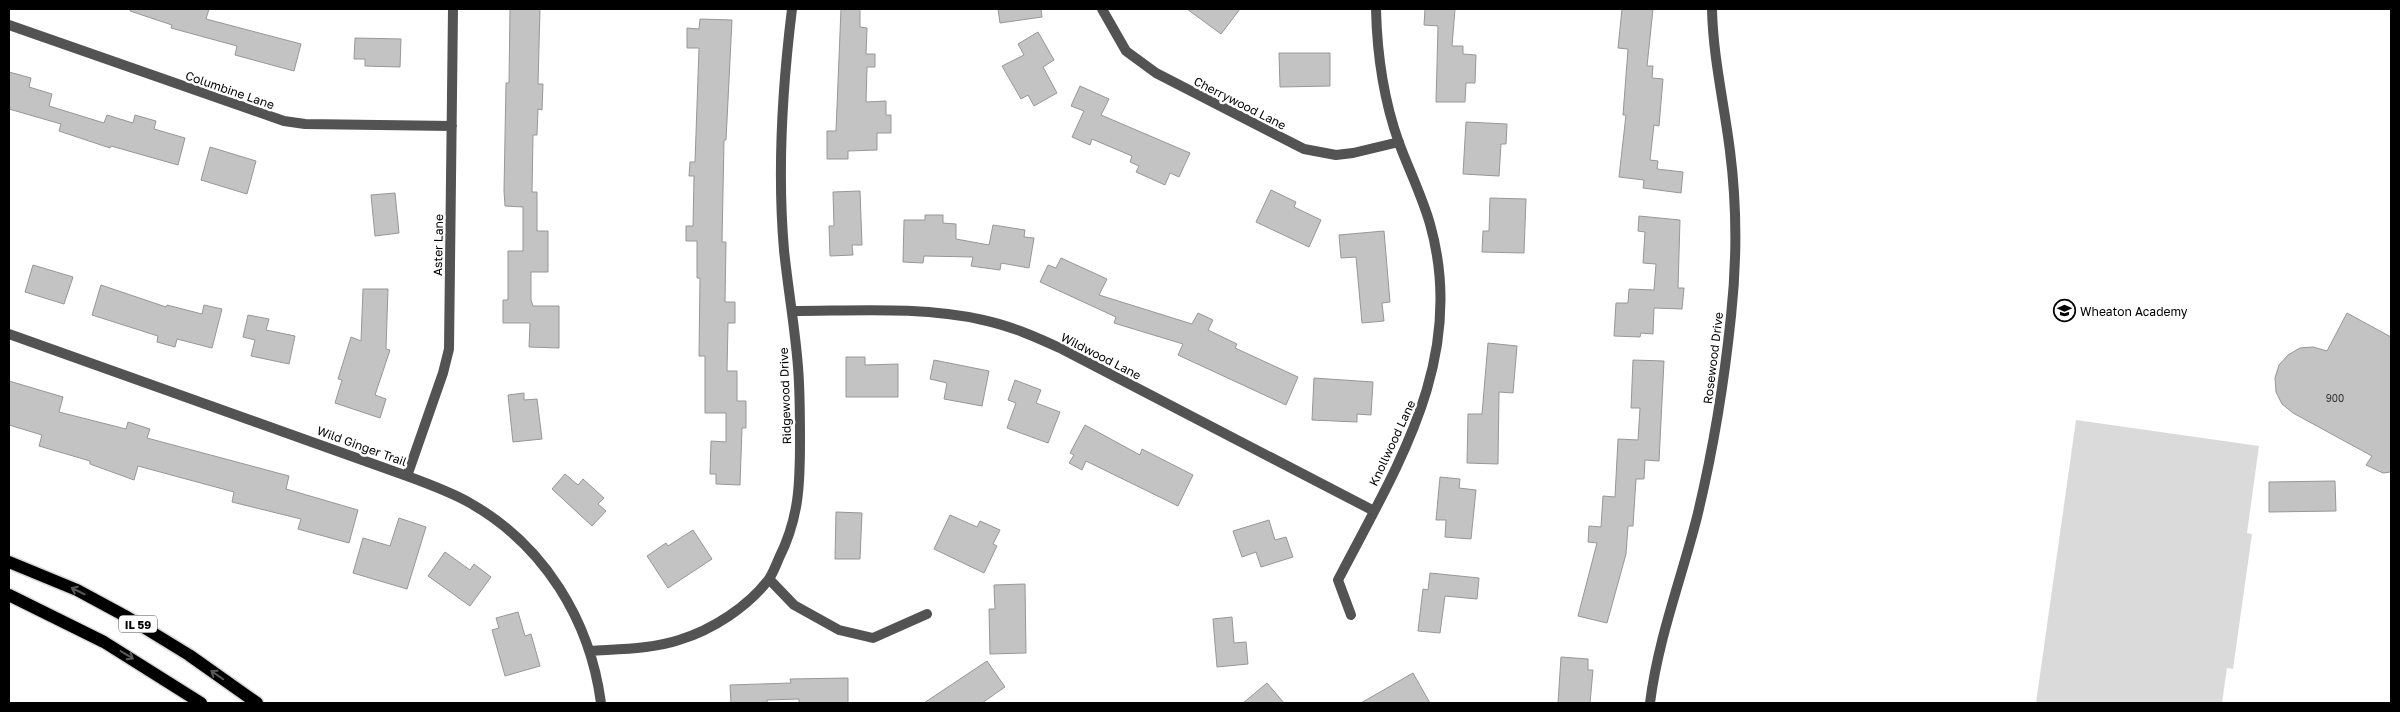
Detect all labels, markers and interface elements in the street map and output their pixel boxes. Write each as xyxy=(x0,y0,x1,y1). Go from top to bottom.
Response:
street label: Columbine Lane xyxy=(184,68,276,112)
street label: Cherrywood Lane xyxy=(1191,73,1289,133)
street label: Aster Lane xyxy=(430,214,446,276)
school or university icon: Wheaton Academy xyxy=(2052,299,2076,323)
place label: Wheaton Academy xyxy=(2080,304,2188,319)
street label: Rosewood Drive xyxy=(1700,311,1726,405)
street label: Wildwood Lane xyxy=(1058,329,1144,383)
street label: Ridgewood Drive xyxy=(776,347,794,445)
house number: 900 xyxy=(2326,392,2344,404)
street label: Knollwood Lane xyxy=(1366,398,1418,488)
street label: Wild Ginger Trail xyxy=(315,423,409,469)
one-way arrow xyxy=(71,586,86,596)
road number: IL 59 xyxy=(119,616,157,632)
one-way arrow xyxy=(119,651,133,661)
one-way arrow xyxy=(211,670,225,680)

